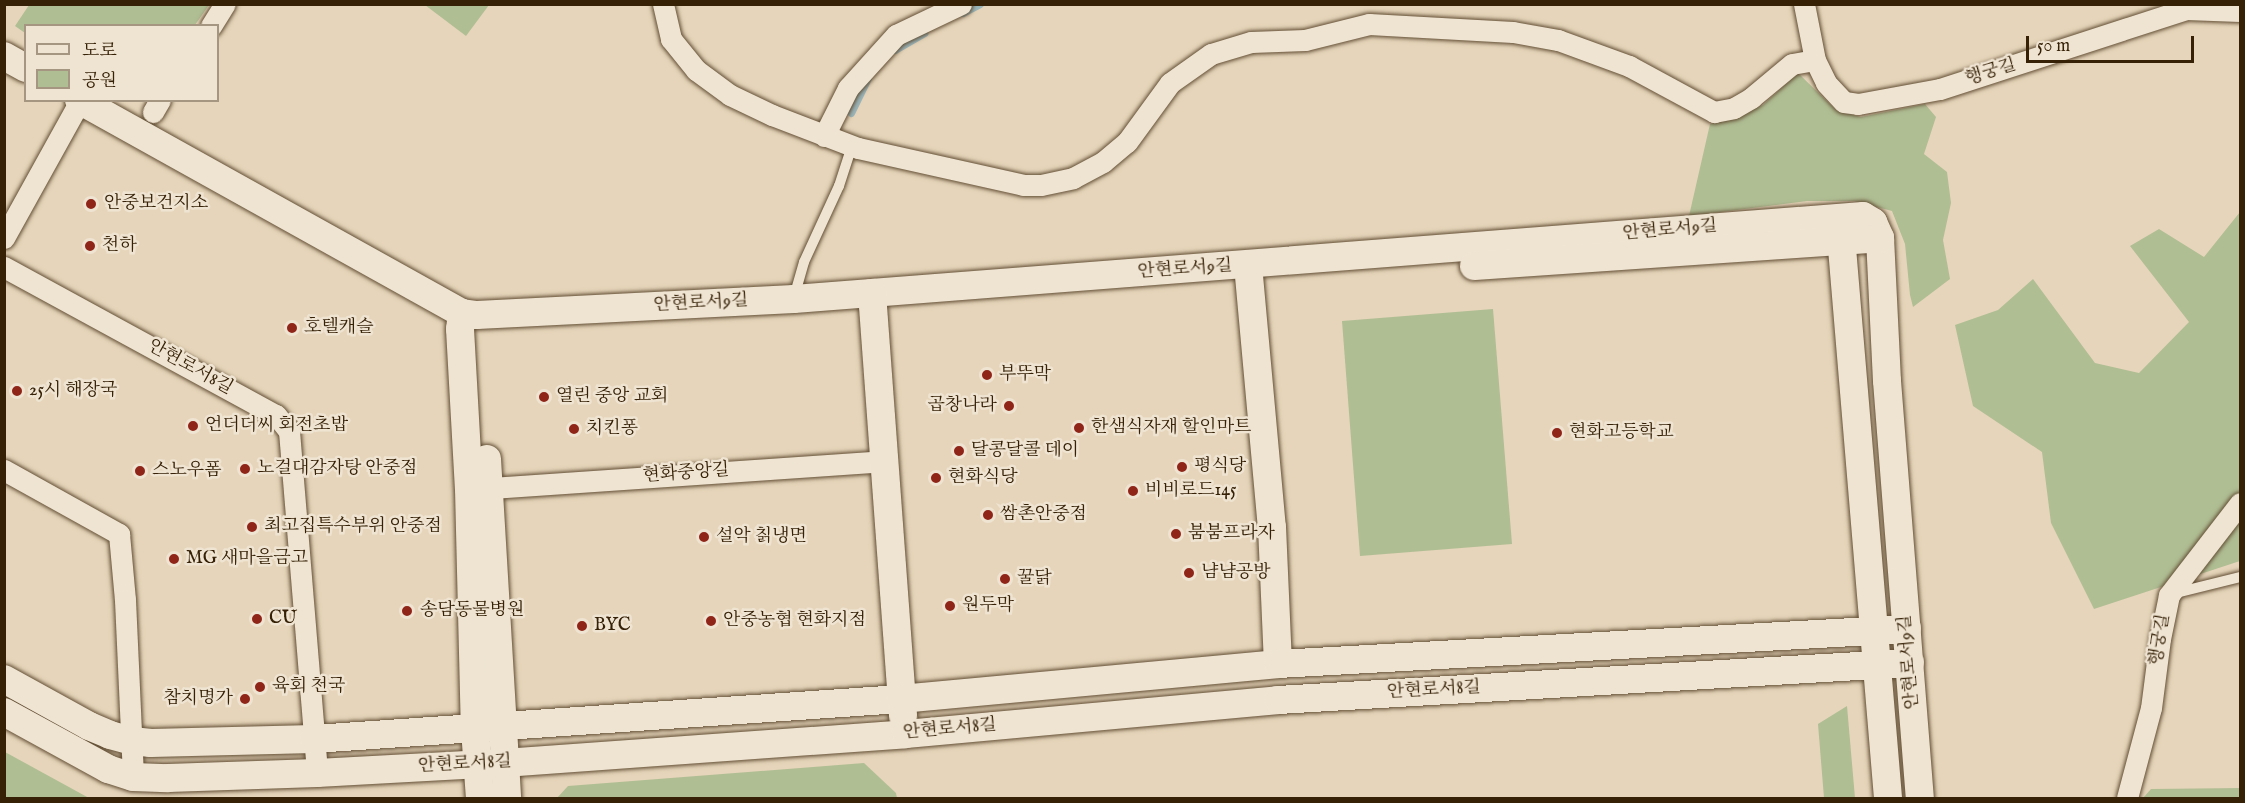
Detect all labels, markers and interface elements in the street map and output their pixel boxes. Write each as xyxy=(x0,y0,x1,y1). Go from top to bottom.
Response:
legend xyxy=(24,24,219,102)
scale bar xyxy=(2029,24,2197,62)
text: 50 m xyxy=(2037,35,2070,58)
text: 도로 xyxy=(82,40,117,63)
street label: 행궁길 xyxy=(1963,55,2019,91)
text: 공원 xyxy=(82,70,117,93)
place label: 안중보건지소 xyxy=(104,193,208,215)
marker: 안중보건지소 xyxy=(82,195,100,213)
street label: 안현로서9길 xyxy=(1622,216,1718,246)
place label: 천하 xyxy=(102,235,137,257)
marker: 천하 xyxy=(83,239,97,253)
street label: 안현로서9길 xyxy=(1137,256,1233,284)
street label: 안현로서9길 xyxy=(653,291,749,317)
place label: 호텔캐슬 xyxy=(304,317,374,339)
marker: 호텔캐슬 xyxy=(285,321,299,335)
street label: 안현로서8길 xyxy=(144,336,236,400)
place label: 부뚜막 xyxy=(999,364,1051,386)
marker: 부뚜막 xyxy=(980,368,994,382)
place label: 25시 해장국 xyxy=(29,380,117,402)
marker: 25시 해장국 xyxy=(10,384,24,398)
place label: 열린 중앙 교회 xyxy=(556,386,668,408)
marker: 열린 중앙 교회 xyxy=(537,390,551,404)
place label: 곱창나라 xyxy=(927,395,997,417)
marker: 곱창나라 xyxy=(1002,399,1016,413)
place label: 언더더씨 회전초밥 xyxy=(205,415,348,437)
place label: 한샘식자재 할인마트 xyxy=(1091,417,1251,439)
place label: 치킨퐁 xyxy=(586,418,638,440)
marker: 언더더씨 회전초밥 xyxy=(186,419,200,433)
marker: 한샘식자재 할인마트 xyxy=(1072,421,1086,435)
marker: 치킨퐁 xyxy=(567,422,581,436)
place label: 현화고등학교 xyxy=(1569,422,1673,444)
marker: 현화고등학교 xyxy=(1550,426,1564,440)
place label: 달콩달콜 데이 xyxy=(971,440,1079,462)
marker: 달콩달콜 데이 xyxy=(952,444,966,458)
place label: 평식당 xyxy=(1194,456,1246,478)
place label: 노걸대감자탕 안중점 xyxy=(257,458,417,480)
place label: 스노우폼 xyxy=(152,460,222,482)
street label: 현화중앙길 xyxy=(642,460,730,488)
marker: 평식당 xyxy=(1175,460,1189,474)
marker: 노걸대감자탕 안중점 xyxy=(238,462,252,476)
marker: 스노우폼 xyxy=(133,464,147,478)
place label: 현화식당 xyxy=(948,467,1018,489)
marker: 현화식당 xyxy=(929,471,943,485)
place label: 비비로드145 xyxy=(1145,480,1237,502)
marker: 비비로드145 xyxy=(1126,484,1140,498)
place label: 쌈촌안중점 xyxy=(1000,504,1087,526)
marker: 쌈촌안중점 xyxy=(981,508,995,522)
place label: 최고집특수부위 안중점 xyxy=(264,516,442,538)
marker: 최고집특수부위 안중점 xyxy=(245,520,259,534)
place label: 붐붐프라자 xyxy=(1188,523,1275,545)
place label: 설악 칡냉면 xyxy=(716,526,807,548)
marker: 붐붐프라자 xyxy=(1169,527,1183,541)
marker: 설악 칡냉면 xyxy=(697,530,711,544)
place label: MG 새마을금고 xyxy=(186,548,308,570)
marker: MG 새마을금고 xyxy=(167,552,181,566)
place label: 냠냠공방 xyxy=(1201,562,1271,584)
marker: 냠냠공방 xyxy=(1182,566,1196,580)
place label: 꿀닭 xyxy=(1017,568,1052,590)
marker: 꿀닭 xyxy=(998,572,1012,586)
place label: 원두막 xyxy=(962,595,1014,617)
marker: 원두막 xyxy=(943,599,957,613)
place label: 송담동물병원 xyxy=(420,600,524,622)
marker: 송담동물병원 xyxy=(398,602,416,620)
place label: CU xyxy=(269,608,297,630)
place label: 안중농협 현화지점 xyxy=(723,610,866,632)
marker: CU xyxy=(250,612,264,626)
street label: 행궁길 xyxy=(2146,613,2176,667)
marker: 안중농협 현화지점 xyxy=(704,614,718,628)
street label: 안현로서9길 xyxy=(1895,614,1925,710)
place label: BYC xyxy=(594,615,631,637)
marker: BYC xyxy=(575,619,589,633)
place label: 육회 천국 xyxy=(272,676,345,698)
street label: 안현로서8길 xyxy=(1387,678,1481,704)
marker: 육회 천국 xyxy=(253,680,267,694)
place label: 참치명가 xyxy=(163,688,233,710)
marker: 참치명가 xyxy=(238,692,252,706)
street label: 안현로서8길 xyxy=(902,715,998,745)
street label: 안현로서8길 xyxy=(418,752,512,778)

